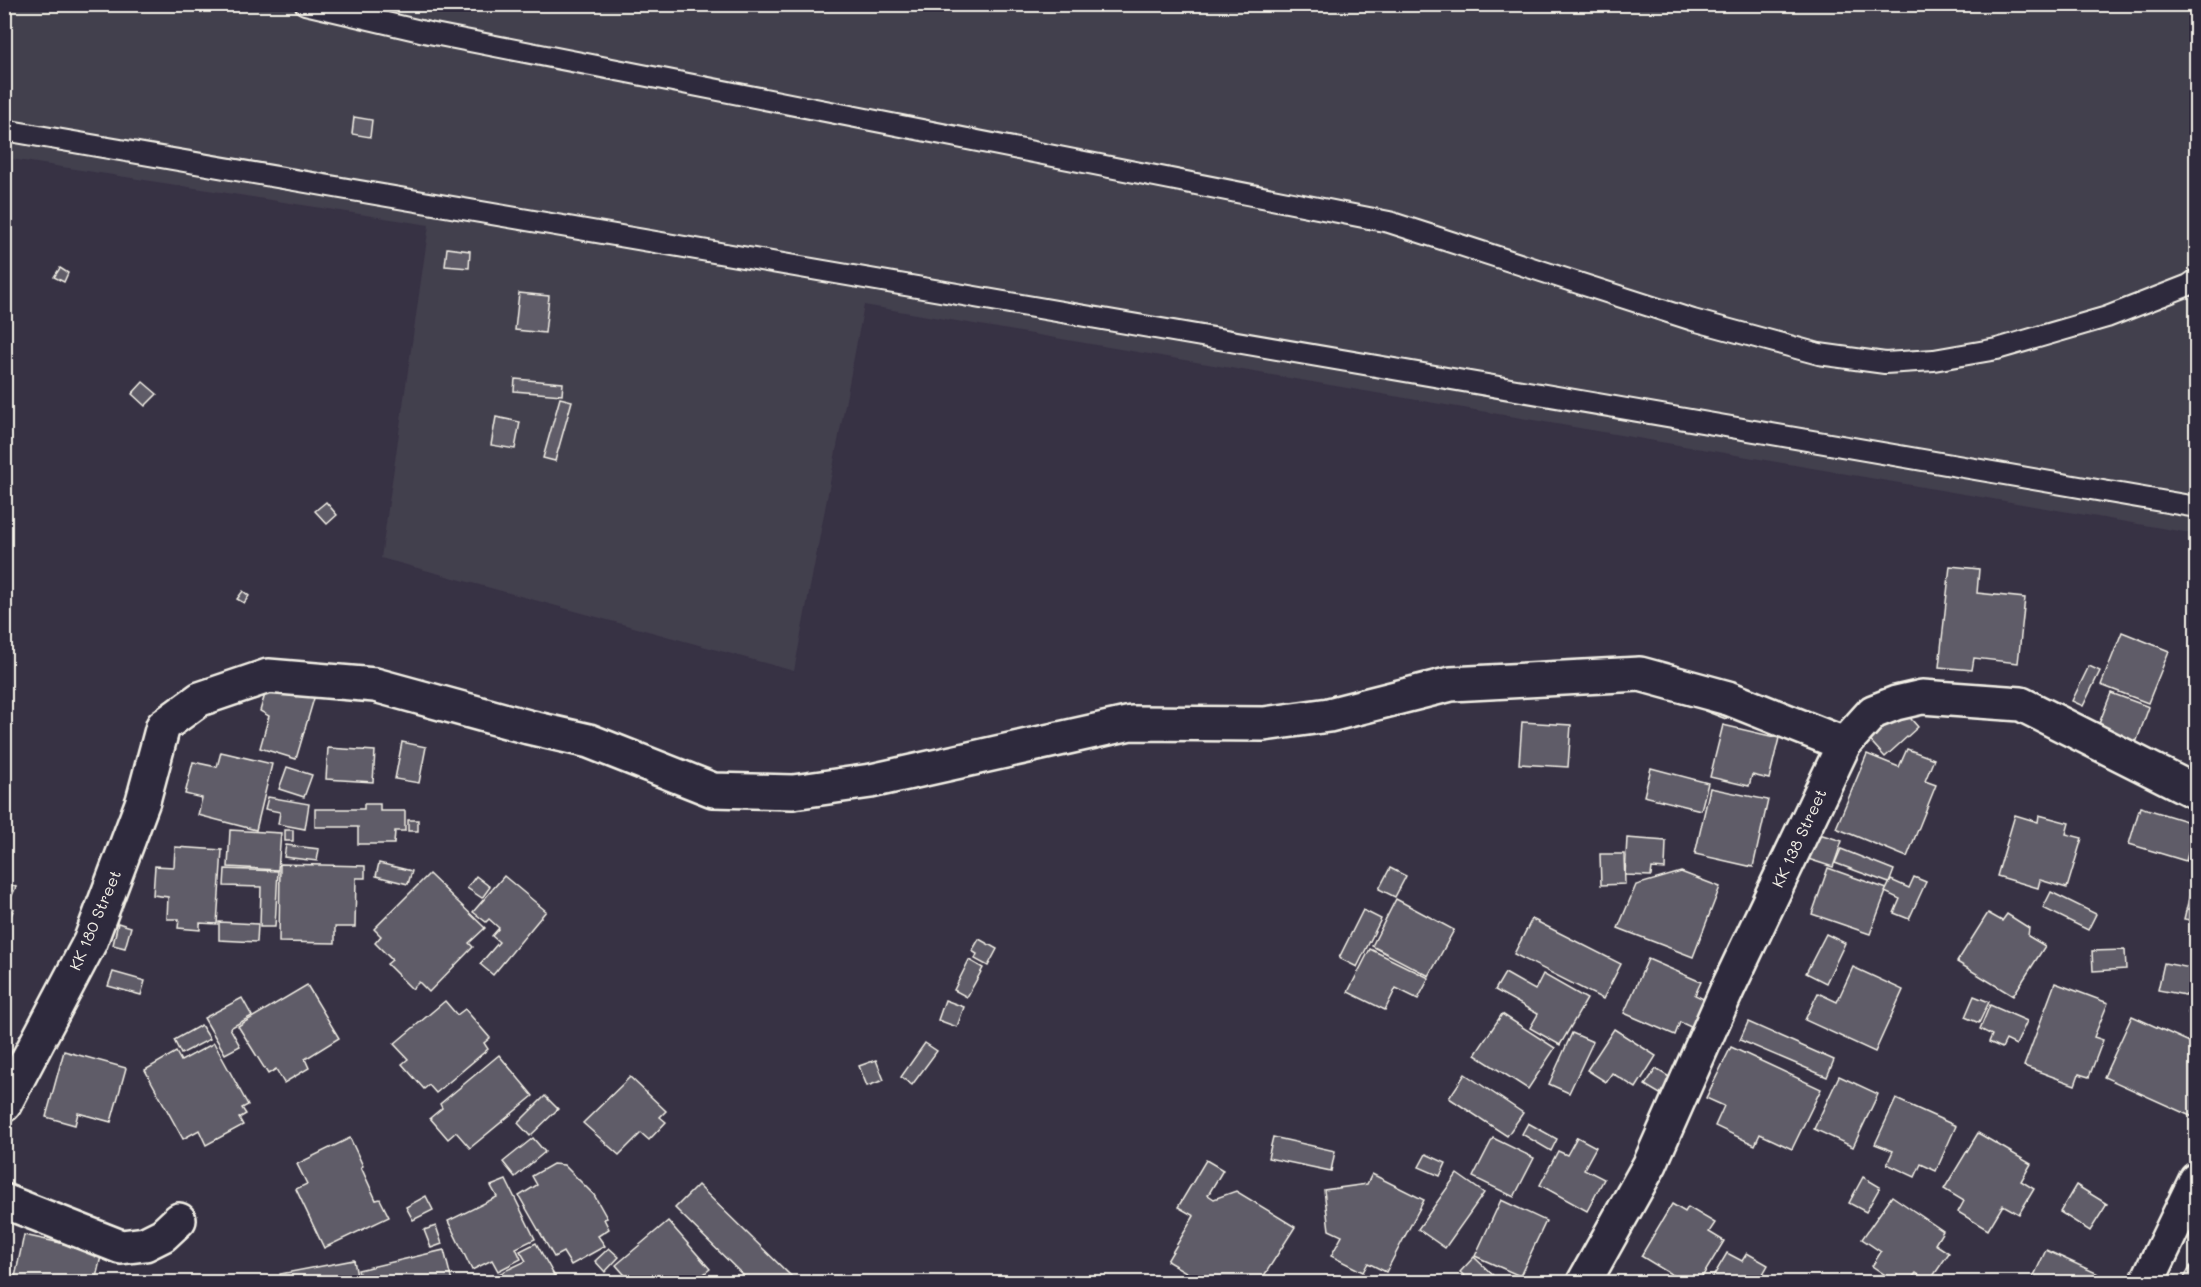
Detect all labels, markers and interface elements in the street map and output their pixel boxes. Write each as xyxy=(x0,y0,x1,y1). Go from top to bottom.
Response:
street label: KK 138 Street xyxy=(1766,785,1831,891)
street label: KK 180 Street xyxy=(64,866,125,973)

